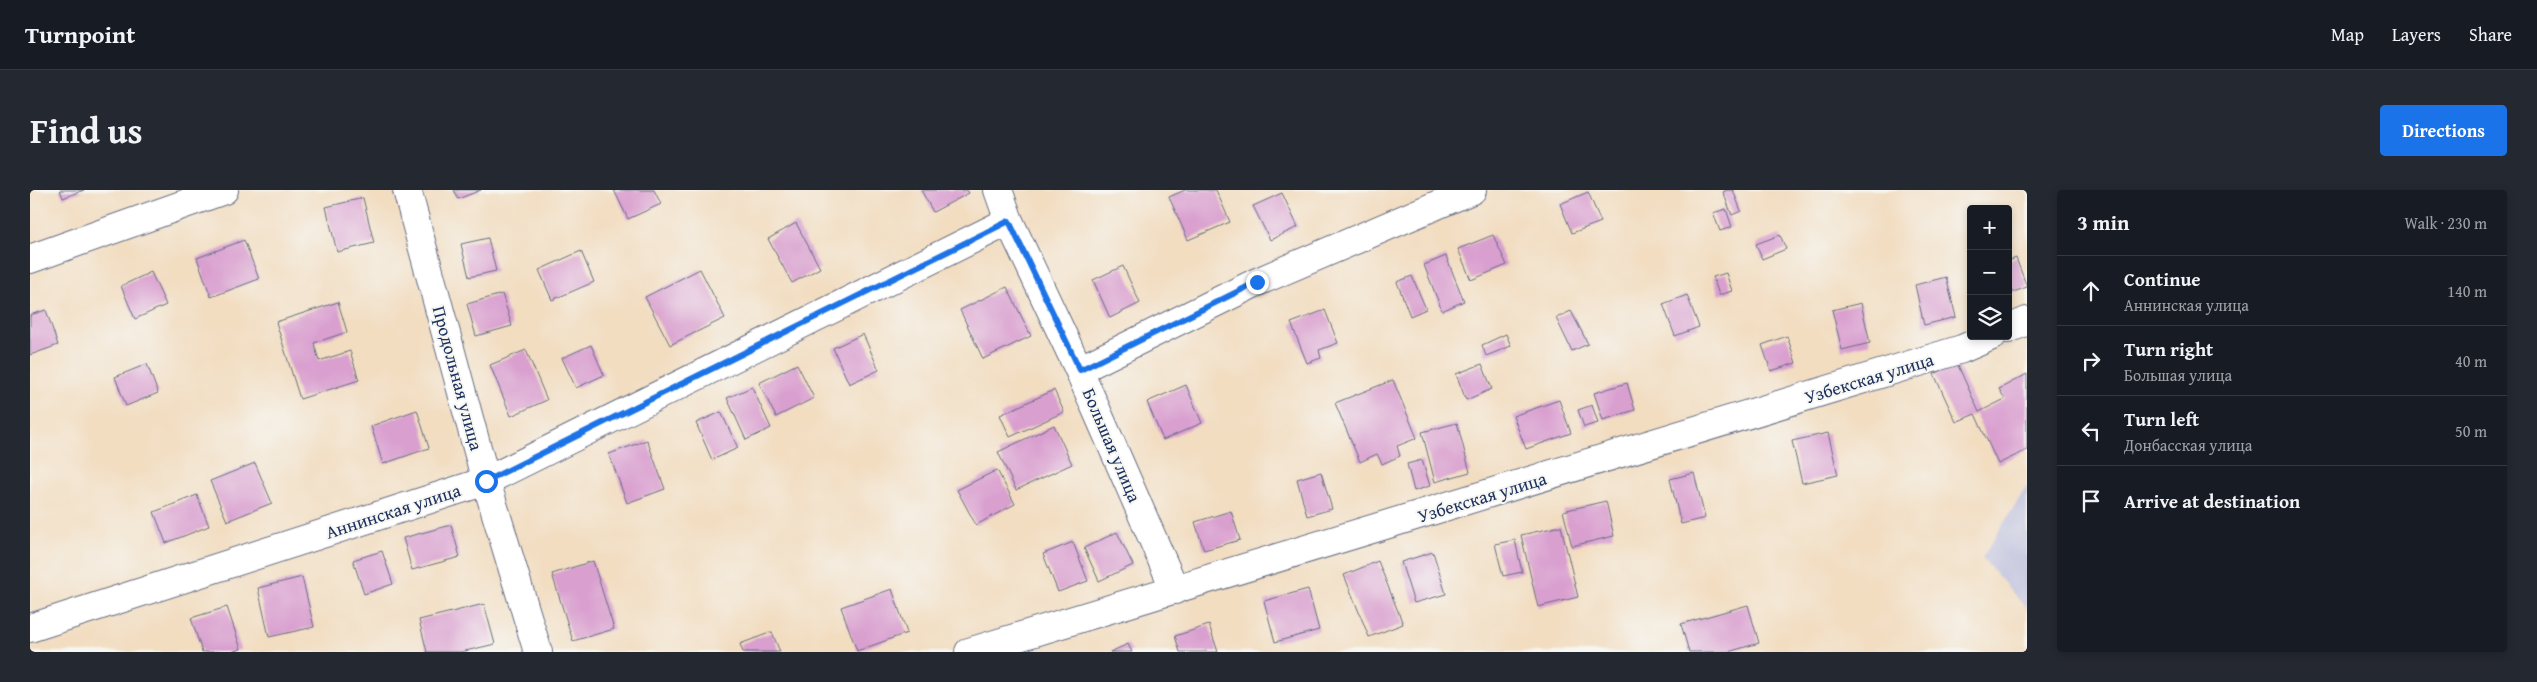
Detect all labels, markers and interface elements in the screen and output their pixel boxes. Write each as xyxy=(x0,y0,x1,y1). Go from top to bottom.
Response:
text: Turnpoint xyxy=(25,17,135,52)
text: Map xyxy=(2331,21,2364,48)
text: Layers xyxy=(2392,21,2441,48)
text: Share xyxy=(2469,21,2512,48)
text: Find us xyxy=(30,105,143,156)
button: Directions xyxy=(2380,105,2507,156)
map controls xyxy=(1967,205,2012,340)
button: + xyxy=(1967,205,2012,250)
text: 3 min xyxy=(2077,207,2129,238)
text: Walk · 230 m xyxy=(2404,211,2487,235)
button: − xyxy=(1967,250,2012,295)
text: Continue xyxy=(2124,265,2201,293)
route end xyxy=(1246,271,1269,294)
icon: ahead xyxy=(2077,277,2105,305)
text: 140 m xyxy=(2447,279,2487,303)
text: Аннинская улица xyxy=(2124,293,2249,317)
button: layers xyxy=(1967,295,2012,340)
street label: Продольная улица xyxy=(426,303,490,454)
text: Turn right xyxy=(2124,335,2213,363)
street label: Узбекская улица xyxy=(1801,345,1937,410)
icon: right xyxy=(2077,347,2105,375)
text: 40 m xyxy=(2455,349,2487,373)
text: Большая улица xyxy=(2124,363,2232,387)
street label: Большая улица xyxy=(1076,384,1148,507)
text: Turn left xyxy=(2124,405,2199,433)
icon: left xyxy=(2077,417,2105,445)
text: 50 m xyxy=(2455,419,2487,443)
text: Донбасская улица xyxy=(2124,433,2252,457)
street label: Узбекская улица xyxy=(1414,464,1550,529)
route start xyxy=(475,470,498,493)
street label: Аннинская улица xyxy=(322,476,464,546)
icon: arrive xyxy=(2077,487,2105,515)
text: Arrive at destination xyxy=(2124,487,2300,515)

